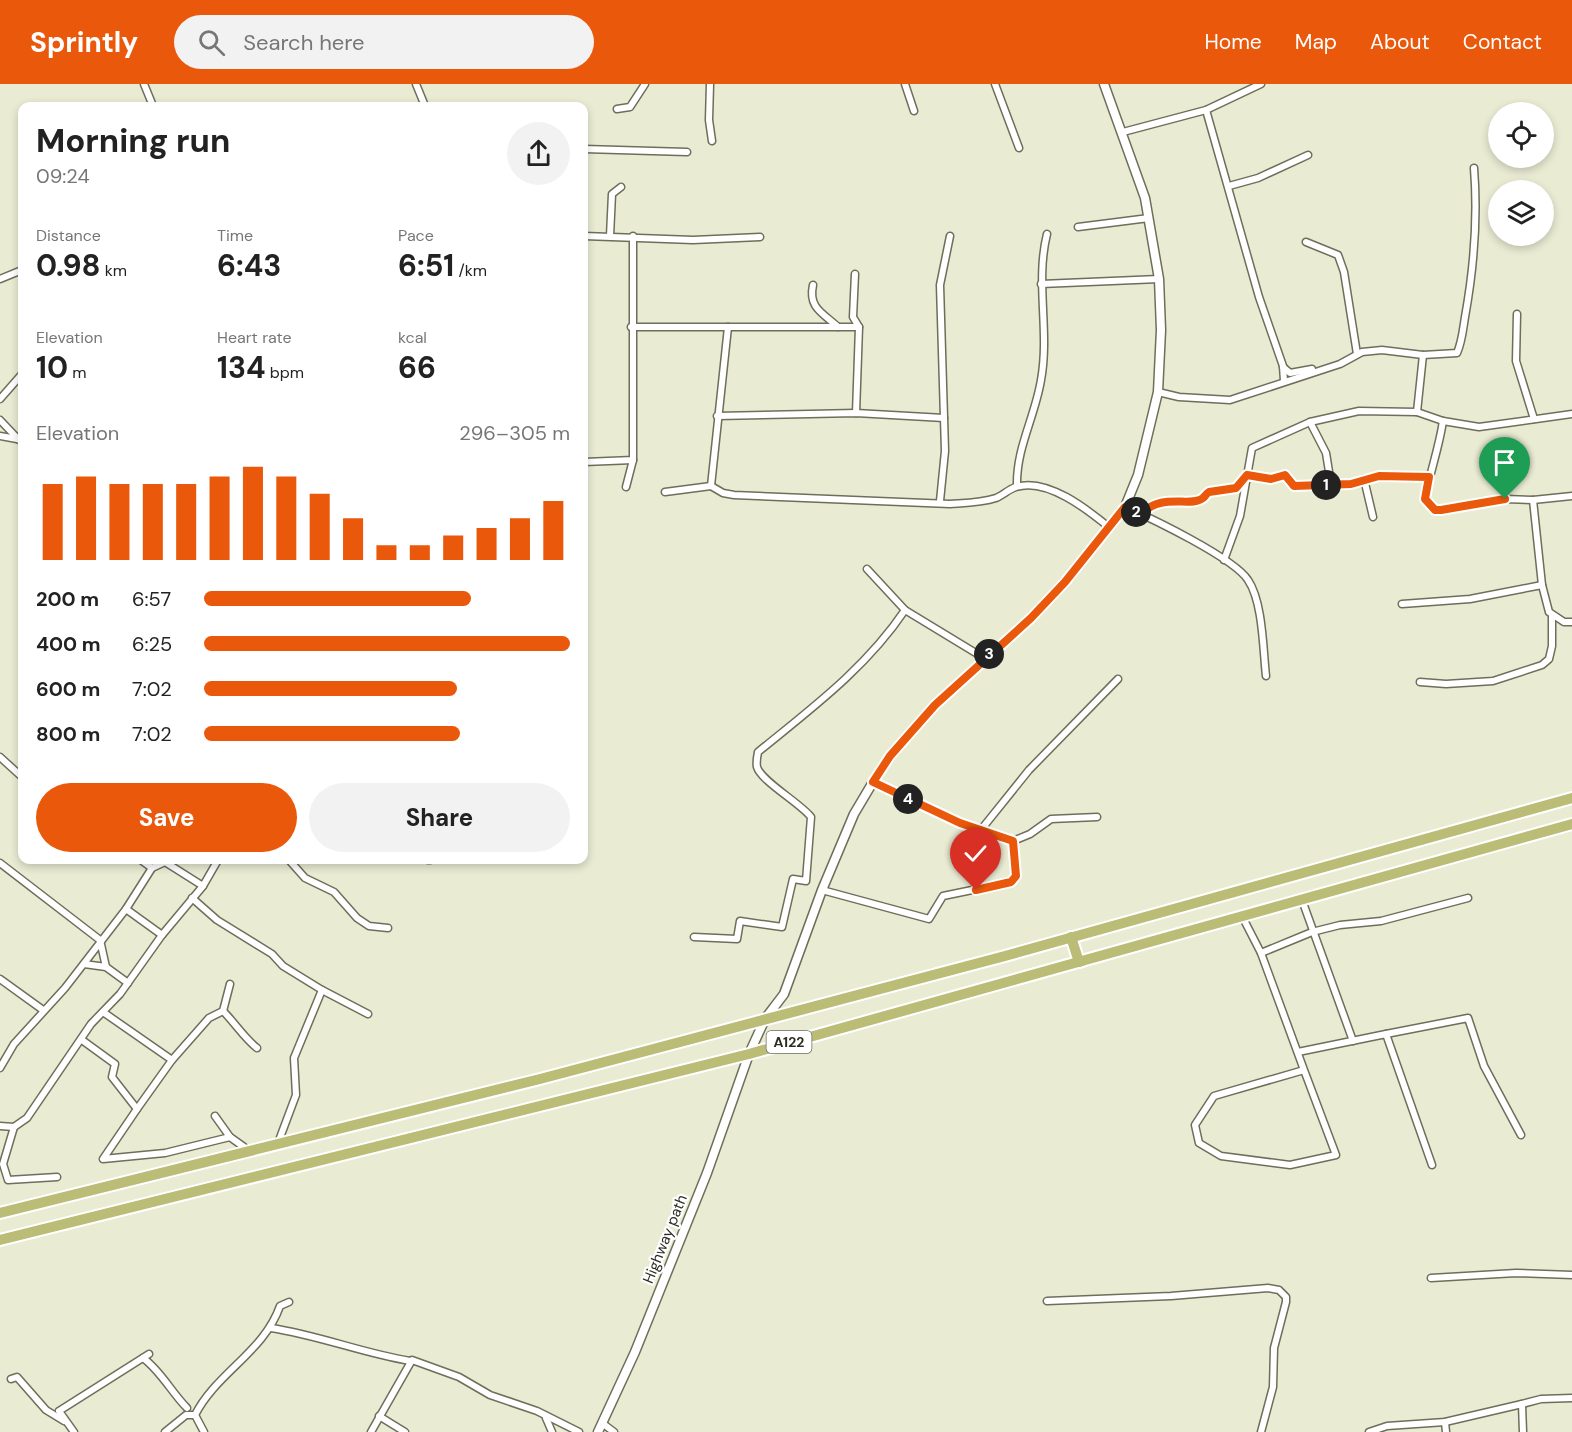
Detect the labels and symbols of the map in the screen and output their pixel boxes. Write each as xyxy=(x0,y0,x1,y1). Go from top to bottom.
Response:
pin xyxy=(1479,437,1530,499)
pin: 1 xyxy=(1311,470,1341,500)
pin: 2 xyxy=(1121,497,1151,527)
pin: 3 xyxy=(974,639,1004,669)
pin: 4 xyxy=(893,784,923,814)
pin xyxy=(950,828,1001,890)
road number: A122 xyxy=(766,1031,812,1053)
street label: Highway path xyxy=(638,1192,692,1286)

